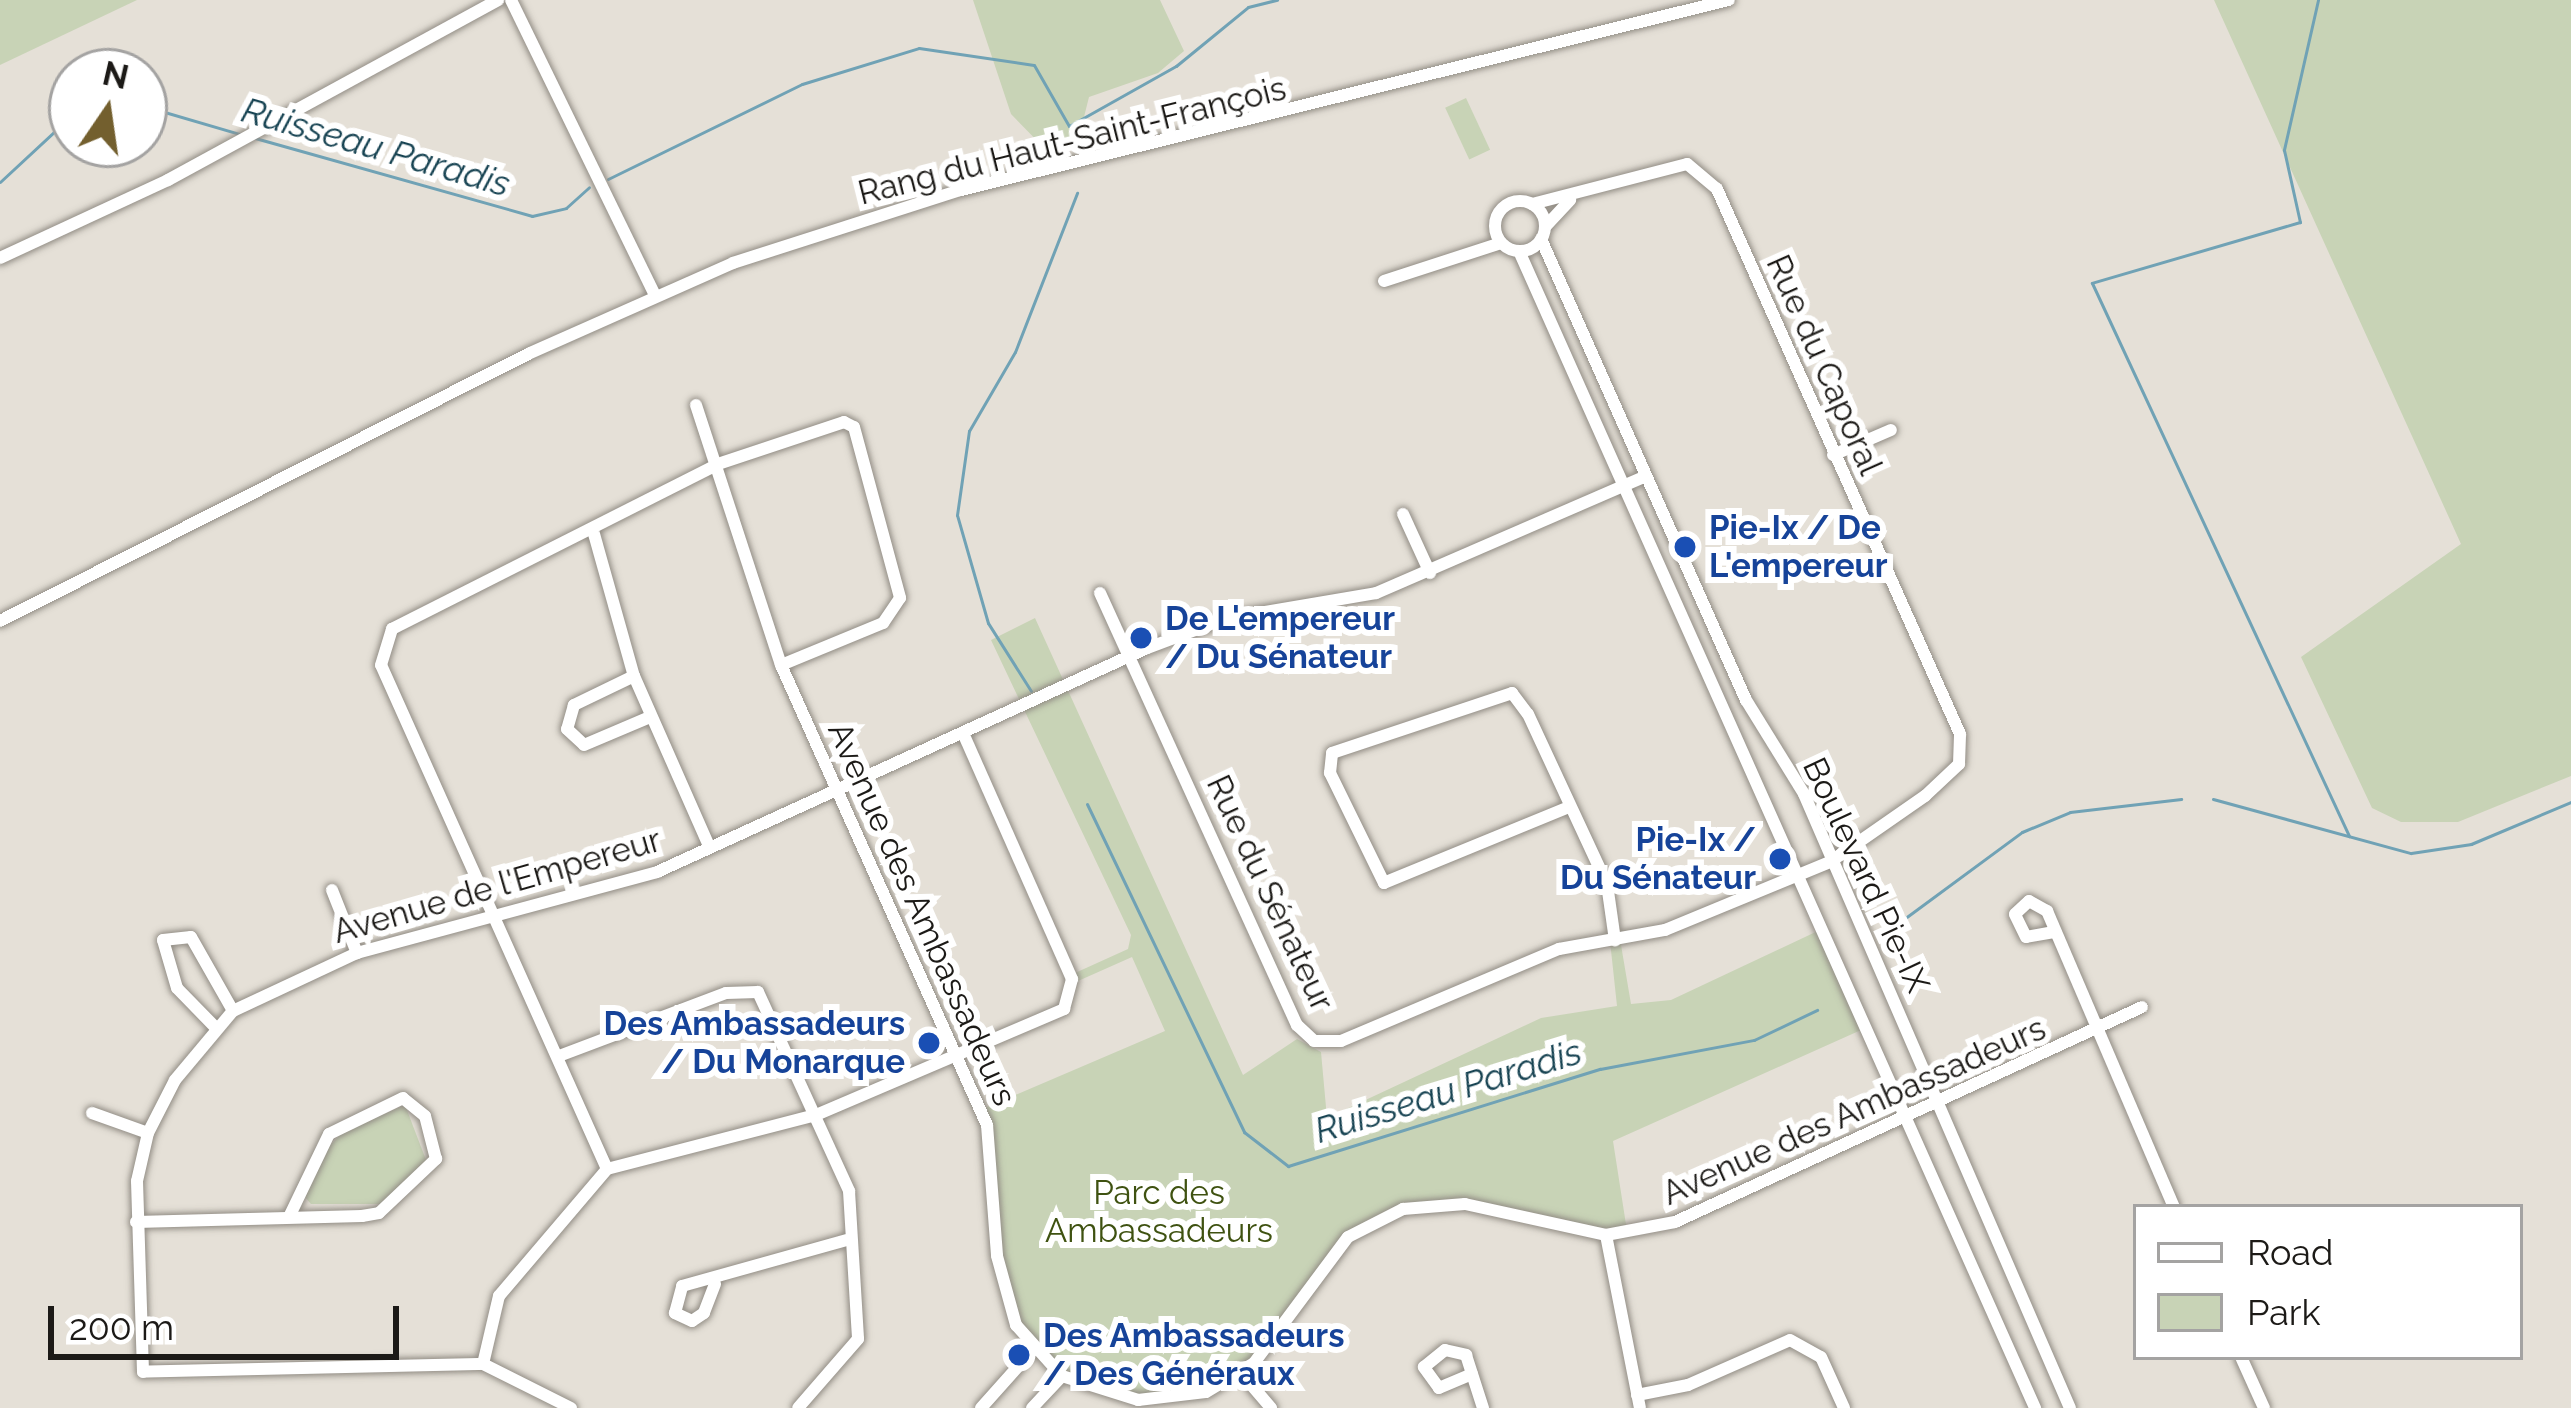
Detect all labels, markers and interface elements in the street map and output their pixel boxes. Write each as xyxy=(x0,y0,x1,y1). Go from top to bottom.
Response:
north arrow xyxy=(48,48,168,168)
text: N xyxy=(99,54,132,97)
street label: Rang du Haut-Saint-François xyxy=(854,69,1290,213)
water label: Ruisseau Paradis xyxy=(237,88,515,206)
street label: Rue du Caporal xyxy=(1758,249,1890,481)
place label: Pie-Ix / De L'empereur xyxy=(1709,508,1888,586)
marker: Pie-Ix / De L'empereur xyxy=(1672,534,1698,560)
place label: De L'empereur / Du Sénateur xyxy=(1165,599,1395,677)
marker: De L'empereur / Du Sénateur xyxy=(1128,625,1154,651)
street label: Avenue des Ambassadeurs xyxy=(819,716,1025,1112)
street label: Boulevard Pie-IX xyxy=(1794,751,1938,999)
street label: Rue du Sénateur xyxy=(1198,769,1342,1017)
street label: Avenue de l'Empereur xyxy=(329,820,665,952)
place label: Pie-Ix / Du Sénateur xyxy=(1560,820,1756,898)
marker: Pie-Ix / Du Sénateur xyxy=(1767,846,1793,872)
place label: Des Ambassadeurs / Du Monarque xyxy=(603,1004,905,1082)
street label: Avenue des Ambassadeurs xyxy=(1656,1008,2052,1214)
marker: Des Ambassadeurs / Du Monarque xyxy=(916,1030,942,1056)
water label: Ruisseau Paradis xyxy=(1309,1030,1587,1152)
park label: Parc des Ambassadeurs xyxy=(1045,1173,1273,1251)
legend xyxy=(2133,1204,2523,1360)
text: Road xyxy=(2247,1231,2333,1273)
scale bar xyxy=(54,1282,405,1356)
text: Park xyxy=(2247,1291,2321,1333)
text: 200 m xyxy=(69,1306,174,1348)
place label: Des Ambassadeurs / Des Généraux xyxy=(1043,1316,1345,1394)
marker: Des Ambassadeurs / Des Généraux xyxy=(1006,1342,1032,1368)

